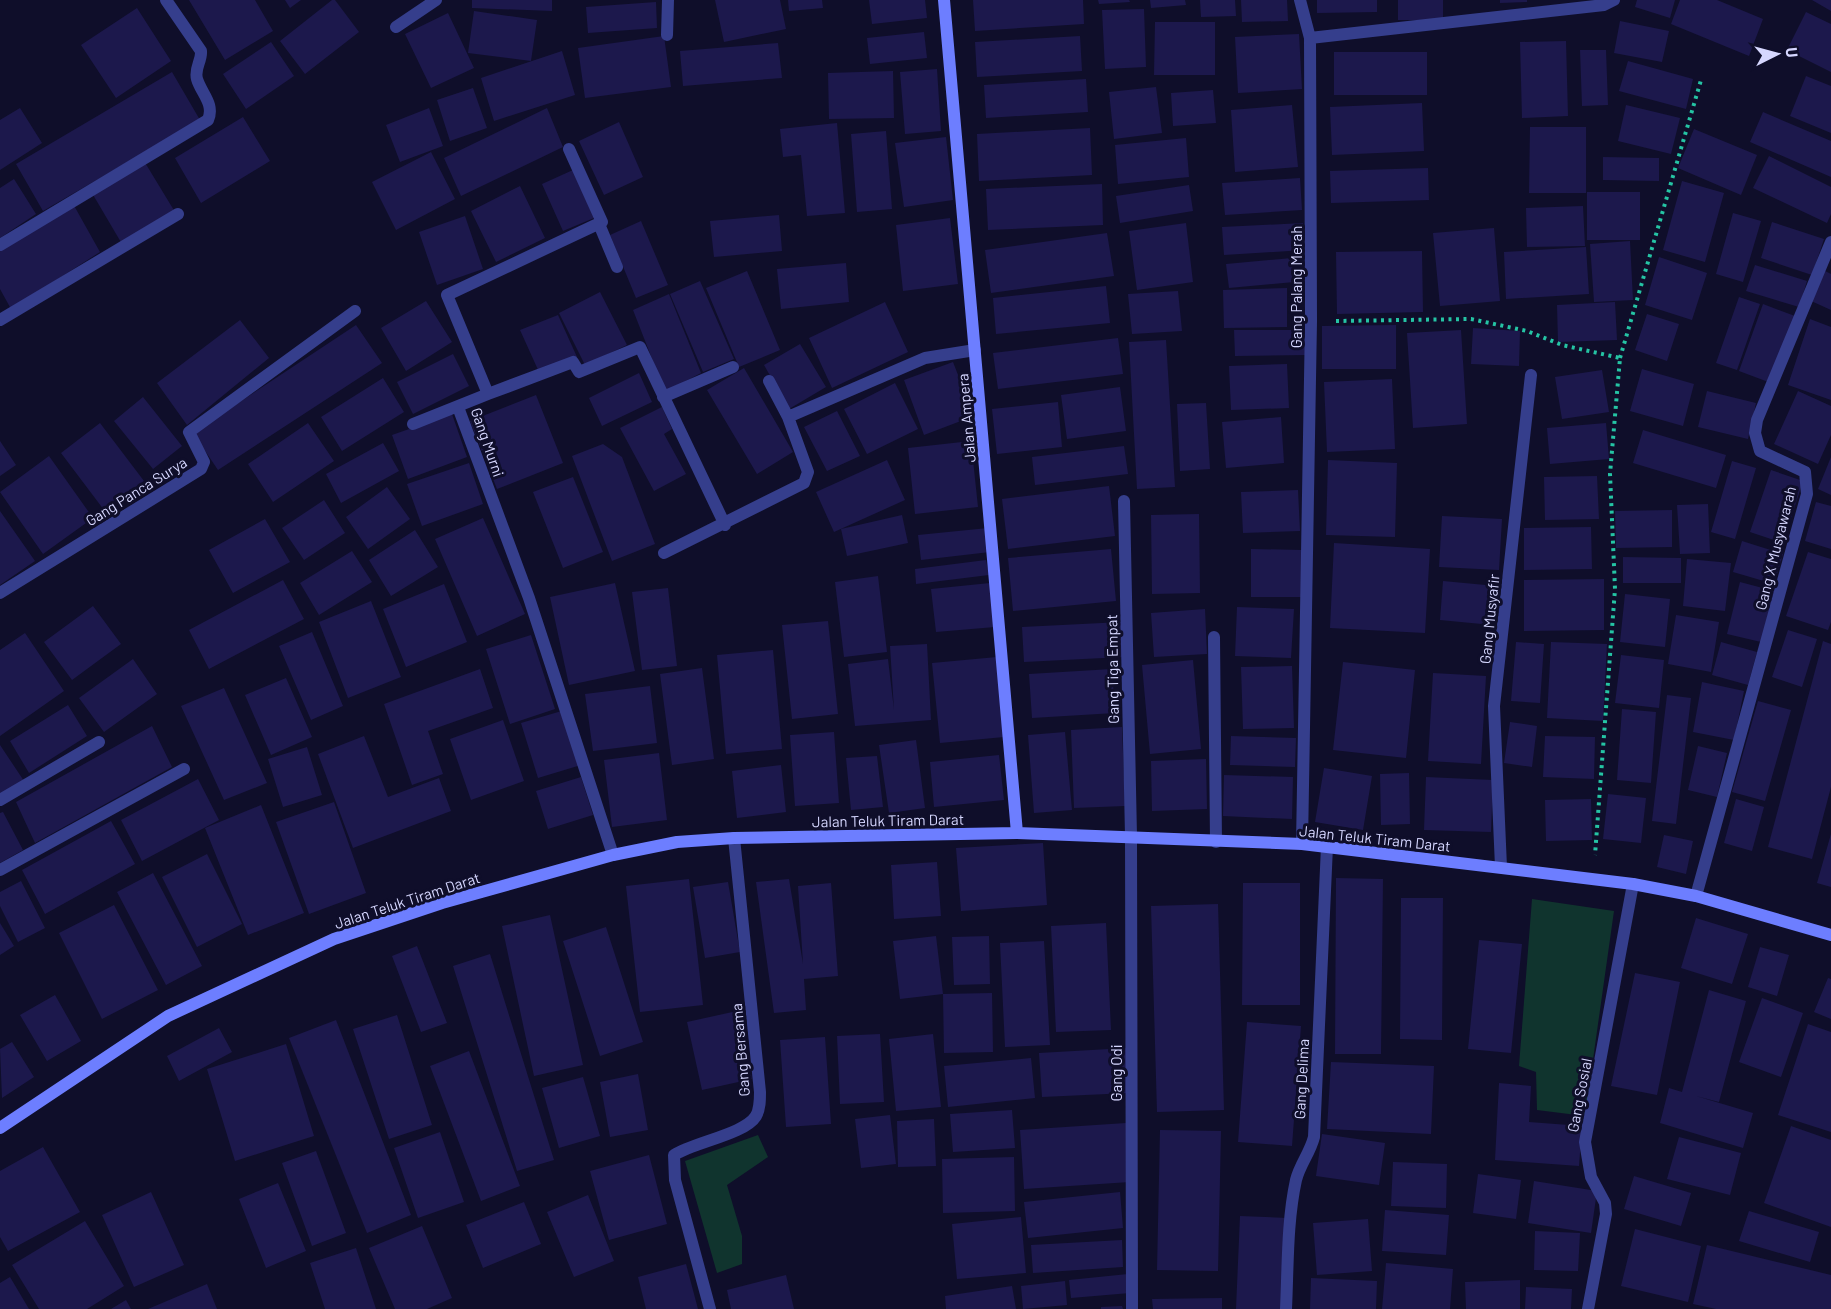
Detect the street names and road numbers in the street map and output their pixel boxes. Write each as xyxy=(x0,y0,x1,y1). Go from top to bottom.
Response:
street label: Gang Palang Merah xyxy=(1287,226,1305,348)
street label: Jalan Ampera xyxy=(953,373,979,463)
street label: Gang Murni xyxy=(468,405,508,479)
street label: Gang Panca Surya xyxy=(82,453,190,529)
street label: Gang X Musyawarah xyxy=(1751,484,1799,612)
street label: Gang Musyafir xyxy=(1475,573,1503,665)
street label: Gang Tiga Empat xyxy=(1102,614,1122,724)
street label: Jalan Teluk Tiram Darat xyxy=(812,810,964,830)
street label: Jalan Teluk Tiram Darat xyxy=(1298,821,1452,855)
street label: Jalan Teluk Tiram Darat xyxy=(332,868,482,932)
street label: Gang Bersama xyxy=(727,1003,753,1097)
street label: Gang Delima xyxy=(1290,1038,1312,1120)
street label: Gang Odi xyxy=(1107,1044,1125,1102)
street label: Gang Sosial xyxy=(1563,1056,1595,1134)

